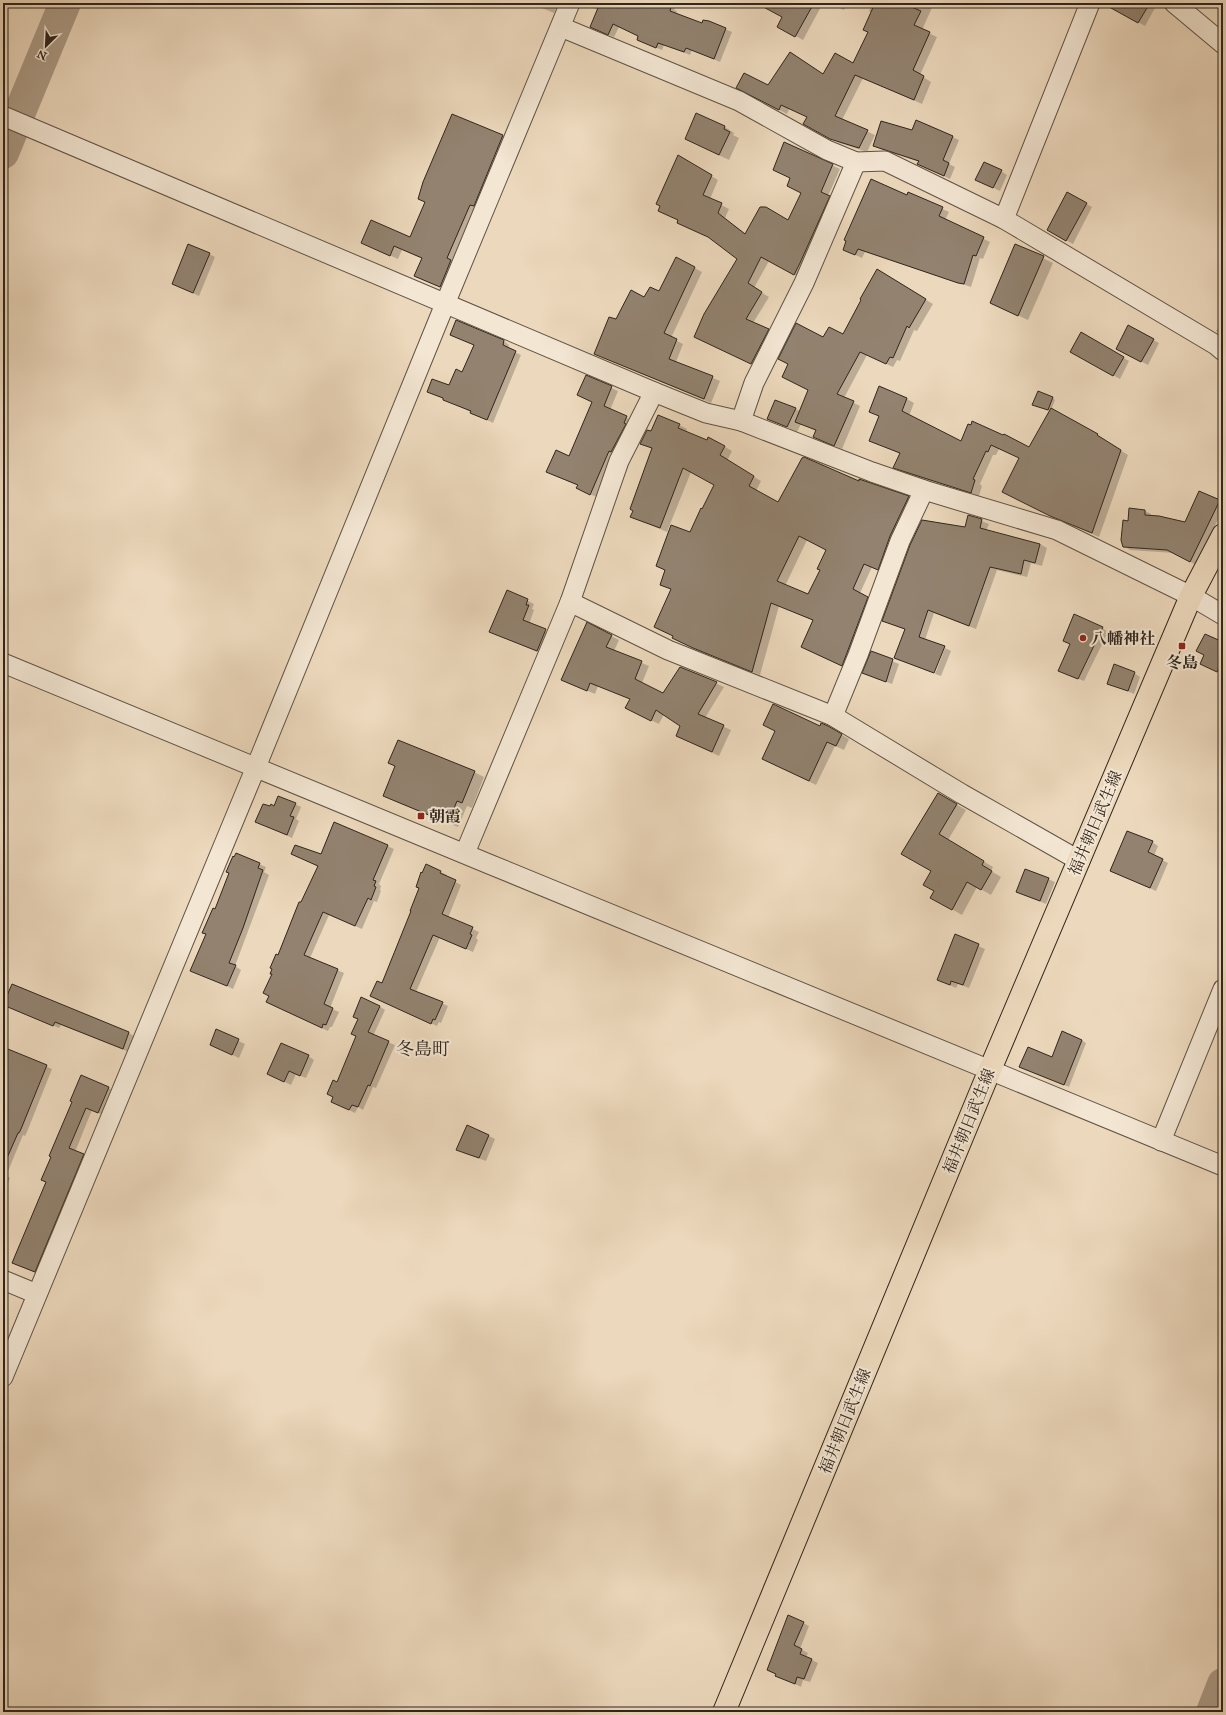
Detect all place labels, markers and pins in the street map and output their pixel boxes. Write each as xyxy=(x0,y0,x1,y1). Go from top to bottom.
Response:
place label: 八幡神社 xyxy=(1091,629,1155,648)
marker: 八幡神社 xyxy=(1078,633,1088,643)
marker: 冬島 xyxy=(1177,641,1187,651)
place label: 冬島 xyxy=(1166,653,1198,672)
place label: 朝霞 xyxy=(429,807,461,826)
marker: 朝霞 xyxy=(416,811,426,821)

